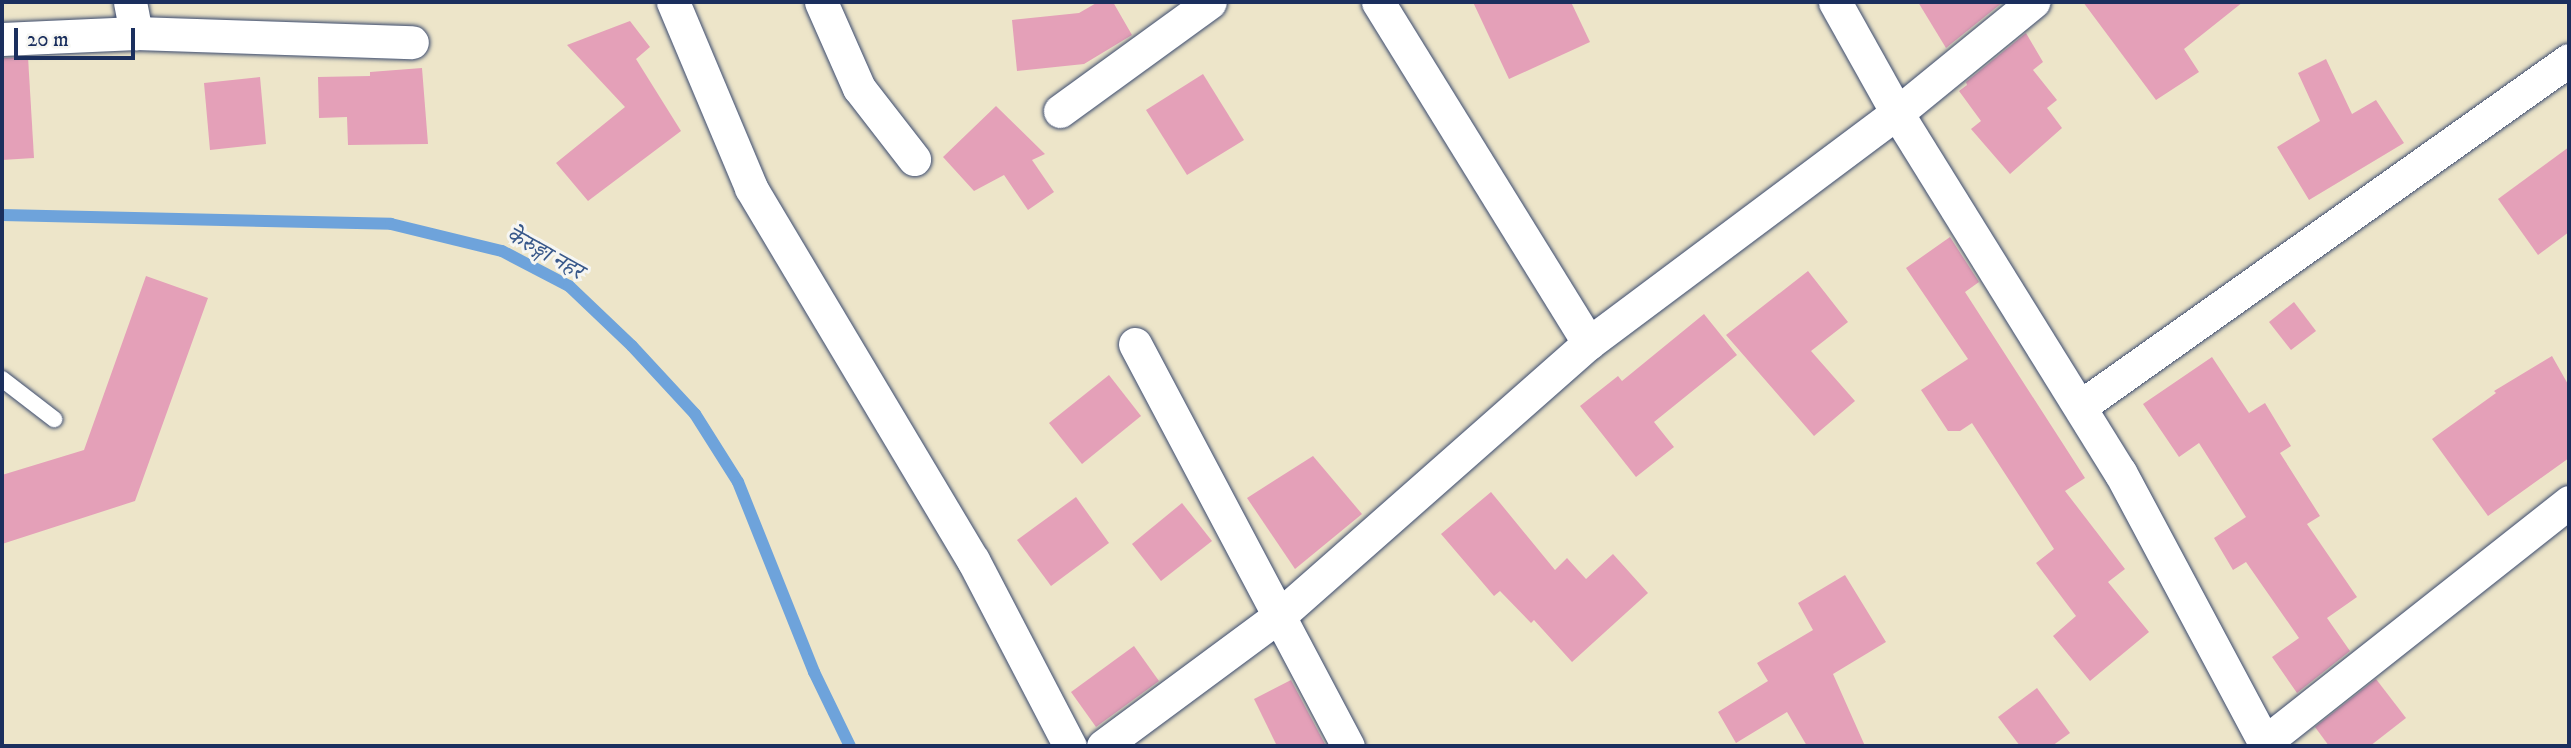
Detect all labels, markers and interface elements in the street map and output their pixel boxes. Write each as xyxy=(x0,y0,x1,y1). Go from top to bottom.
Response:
scale bar xyxy=(18,14,138,58)
text: 20 m xyxy=(27,27,69,53)
water label: केेरुङ्गा नहर xyxy=(501,222,587,286)

